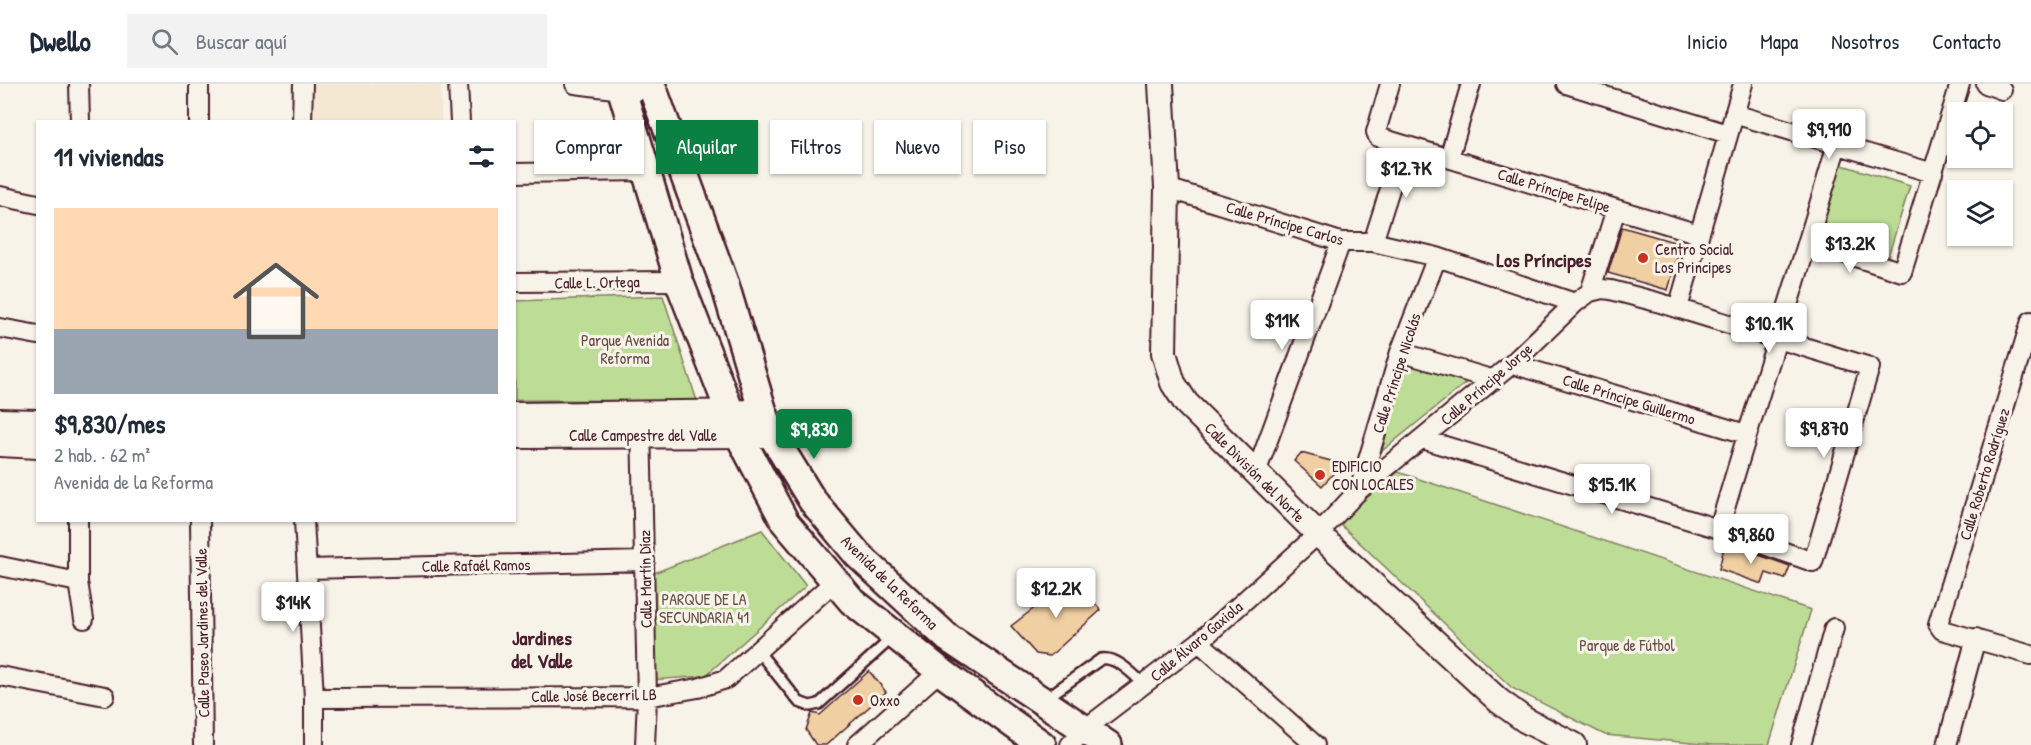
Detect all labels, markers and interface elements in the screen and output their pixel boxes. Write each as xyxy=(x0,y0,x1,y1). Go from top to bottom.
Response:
search box xyxy=(127,14,547,68)
text: Dwello xyxy=(30,22,91,60)
icon: search xyxy=(148,25,181,58)
text: Buscar aquí xyxy=(196,26,287,56)
text: Inicio xyxy=(1687,27,1727,56)
text: Mapa xyxy=(1760,27,1798,56)
text: Nosotros xyxy=(1831,27,1899,56)
text: Contacto xyxy=(1932,27,2001,56)
map controls xyxy=(1947,102,2013,246)
button: locate xyxy=(1947,102,2013,168)
pin: $9,910 xyxy=(1780,109,1878,160)
text: $9,910 xyxy=(1806,115,1852,142)
chip: Comprar xyxy=(534,120,644,174)
chip: Alquilar xyxy=(656,120,758,174)
chip: Filtros xyxy=(770,120,862,174)
chip: Nuevo xyxy=(874,120,961,174)
chip: Piso xyxy=(973,120,1046,174)
text: 11 viviendas xyxy=(54,139,164,174)
icon: filters xyxy=(465,140,498,173)
pin: $12.7K xyxy=(1357,148,1455,199)
text: $12.7K xyxy=(1380,154,1432,181)
street label: Calle Príncipe Felipe xyxy=(1495,162,1614,218)
button: layers xyxy=(1947,180,2013,246)
street label: Calle Príncipe Carlos xyxy=(1224,196,1346,250)
pin: $13.2K xyxy=(1801,223,1899,274)
text: $13.2K xyxy=(1825,229,1875,256)
place label: Centro Social Los Principes xyxy=(1655,238,1734,278)
district label: Los Príncipes xyxy=(1496,246,1592,274)
icon: home xyxy=(222,247,330,355)
marker: Centro Social Los Principes xyxy=(1636,251,1650,265)
street label: Calle L. Ortega xyxy=(554,270,640,294)
pin: $11K xyxy=(1246,300,1318,351)
pin: $10.1K xyxy=(1720,303,1818,354)
text: $11K xyxy=(1264,306,1300,333)
text: $10.1K xyxy=(1745,309,1793,336)
street label: Calle Príncipe Nicolás xyxy=(1366,310,1426,436)
park label: Parque Avenida Reforma xyxy=(581,329,669,369)
street label: Calle Príncipe Jorge xyxy=(1435,337,1537,430)
street label: Calle Príncipe Guillermo xyxy=(1560,368,1699,430)
street label: Calle Roberto Rodríguez xyxy=(1953,405,2015,543)
text: $9,830/mes xyxy=(54,406,166,441)
pin: $9,870 xyxy=(1775,408,1873,459)
pin: $9,830 xyxy=(765,409,863,460)
text: $9,870 xyxy=(1799,414,1849,441)
text: $9,830 xyxy=(790,415,838,442)
street label: Calle División del Norte xyxy=(1200,417,1311,528)
street label: Calle Campestre del Valle xyxy=(569,424,718,446)
text: 2 hab. · 62 m² xyxy=(54,441,150,468)
place label: EDIFICIO CON LOCALES xyxy=(1332,455,1414,495)
pin: $15.1K xyxy=(1563,464,1661,515)
text: Avenida de la Reforma xyxy=(54,468,213,495)
marker: EDIFICIO CON LOCALES xyxy=(1313,468,1327,482)
text: $15.1K xyxy=(1588,470,1636,497)
pin: $9,860 xyxy=(1702,514,1800,565)
text: $9,860 xyxy=(1727,520,1775,547)
street label: Calle Martín Díaz xyxy=(633,530,657,628)
street label: Avenida de la Reforma xyxy=(837,530,943,634)
street label: Calle Paseo Jardines del Valle xyxy=(190,548,214,718)
street label: Calle Rafaél Ramos xyxy=(421,553,531,577)
pin: $12.2K xyxy=(1007,568,1105,619)
text: $12.2K xyxy=(1031,574,1081,601)
pin: $14K xyxy=(257,582,329,633)
text: $14K xyxy=(275,588,311,615)
park label: PARQUE DE LA SECUNDARIA 41 xyxy=(659,588,749,628)
street label: Calle Álvaro Gaxiola xyxy=(1145,596,1247,686)
district label: Jardines del Valle xyxy=(511,624,573,674)
park label: Parque de Fútbol xyxy=(1579,634,1675,656)
street label: Calle José Becerril LB xyxy=(531,683,657,707)
place label: Oxxo xyxy=(870,689,900,711)
marker: Oxxo xyxy=(851,693,865,707)

